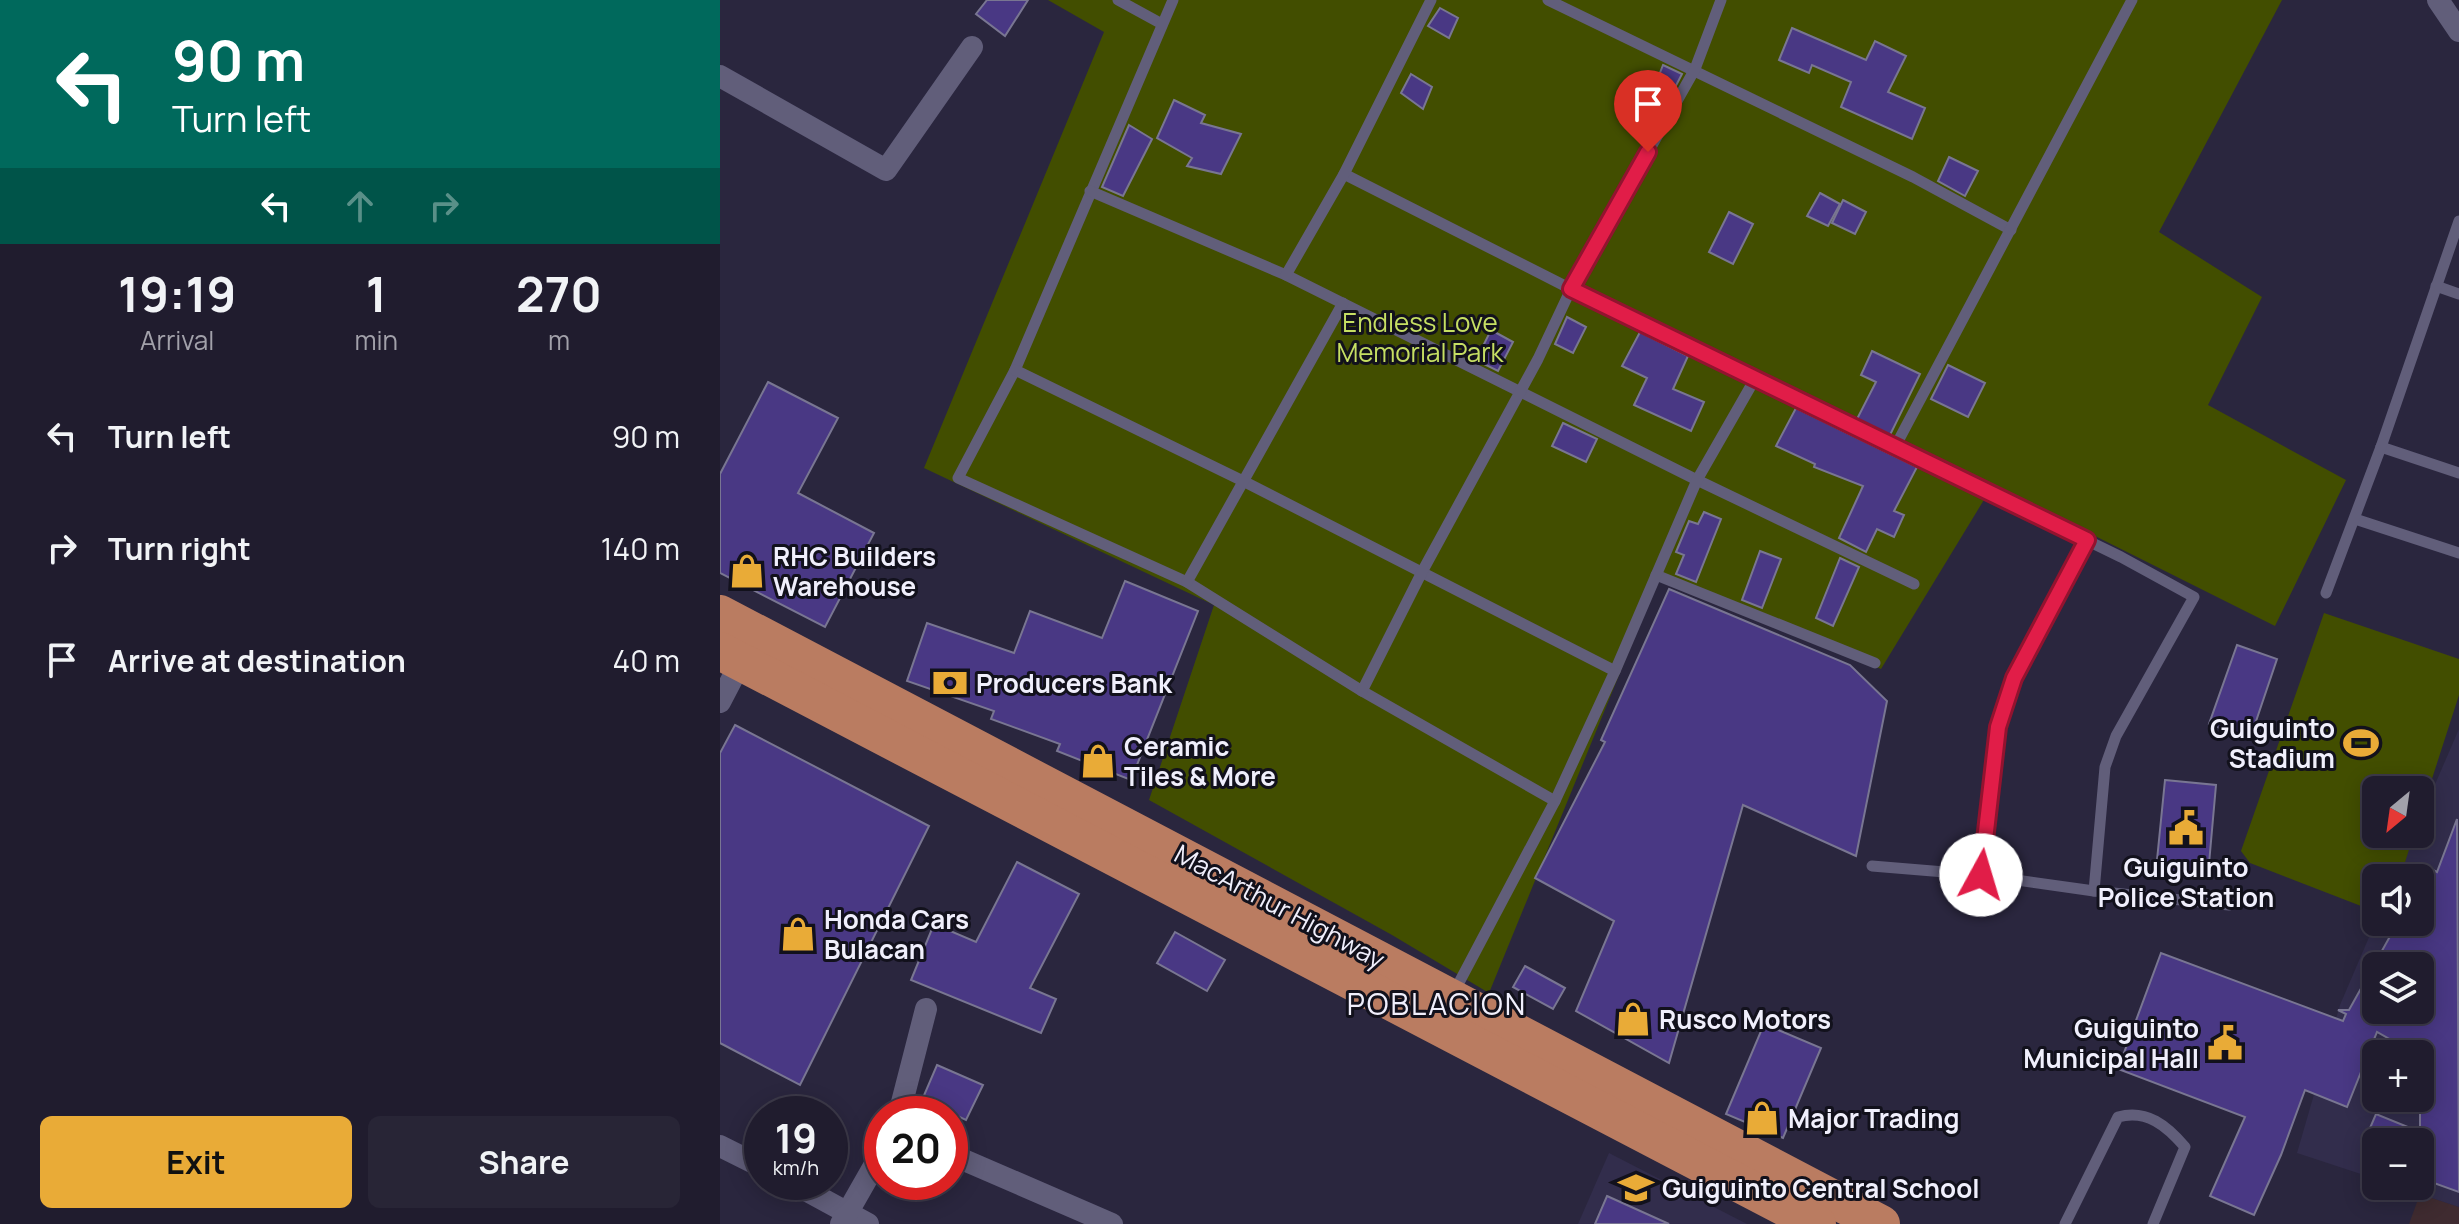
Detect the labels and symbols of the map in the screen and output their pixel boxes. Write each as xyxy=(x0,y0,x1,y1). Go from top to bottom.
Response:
pin xyxy=(1614,70,1682,152)
park label: Endless Love Memorial Park xyxy=(1337,304,1505,370)
place label: RHC Builders Warehouse xyxy=(773,538,936,604)
shop icon: RHC Builders Warehouse xyxy=(728,552,766,590)
bank icon: Producers Bank xyxy=(931,664,969,702)
place label: Producers Bank xyxy=(976,665,1173,701)
place label: Guiguinto Stadium xyxy=(2210,710,2335,776)
sports icon: Guiguinto Stadium xyxy=(2342,724,2380,762)
place label: Ceramic Tiles & More xyxy=(1124,728,1276,794)
shop icon: Ceramic Tiles & More xyxy=(1079,742,1117,780)
north arrow xyxy=(2362,776,2434,848)
public building icon: Guiguinto Police Station xyxy=(2167,809,2205,847)
position arrow xyxy=(1939,833,2023,917)
street label: MacArthur Highway xyxy=(1168,835,1392,977)
place label: Guiguinto Police Station xyxy=(2098,849,2274,915)
place label: Honda Cars Bulacan xyxy=(824,901,969,967)
shop icon: Honda Cars Bulacan xyxy=(779,915,817,953)
district label: POBLACION xyxy=(1347,983,1527,1024)
shop icon: Rusco Motors xyxy=(1614,1000,1652,1038)
place label: Rusco Motors xyxy=(1659,1001,1831,1037)
place label: Guiguinto Municipal Hall xyxy=(2023,1010,2199,1076)
public building icon: Guiguinto Municipal Hall xyxy=(2206,1024,2244,1062)
speed limit sign: 20 xyxy=(864,1096,968,1200)
shop icon: Major Trading xyxy=(1743,1099,1781,1137)
place label: Major Trading xyxy=(1788,1100,1959,1136)
school or university icon: Guiguinto Central School xyxy=(1617,1169,1655,1207)
place label: Guiguinto Central School xyxy=(1662,1170,1980,1206)

